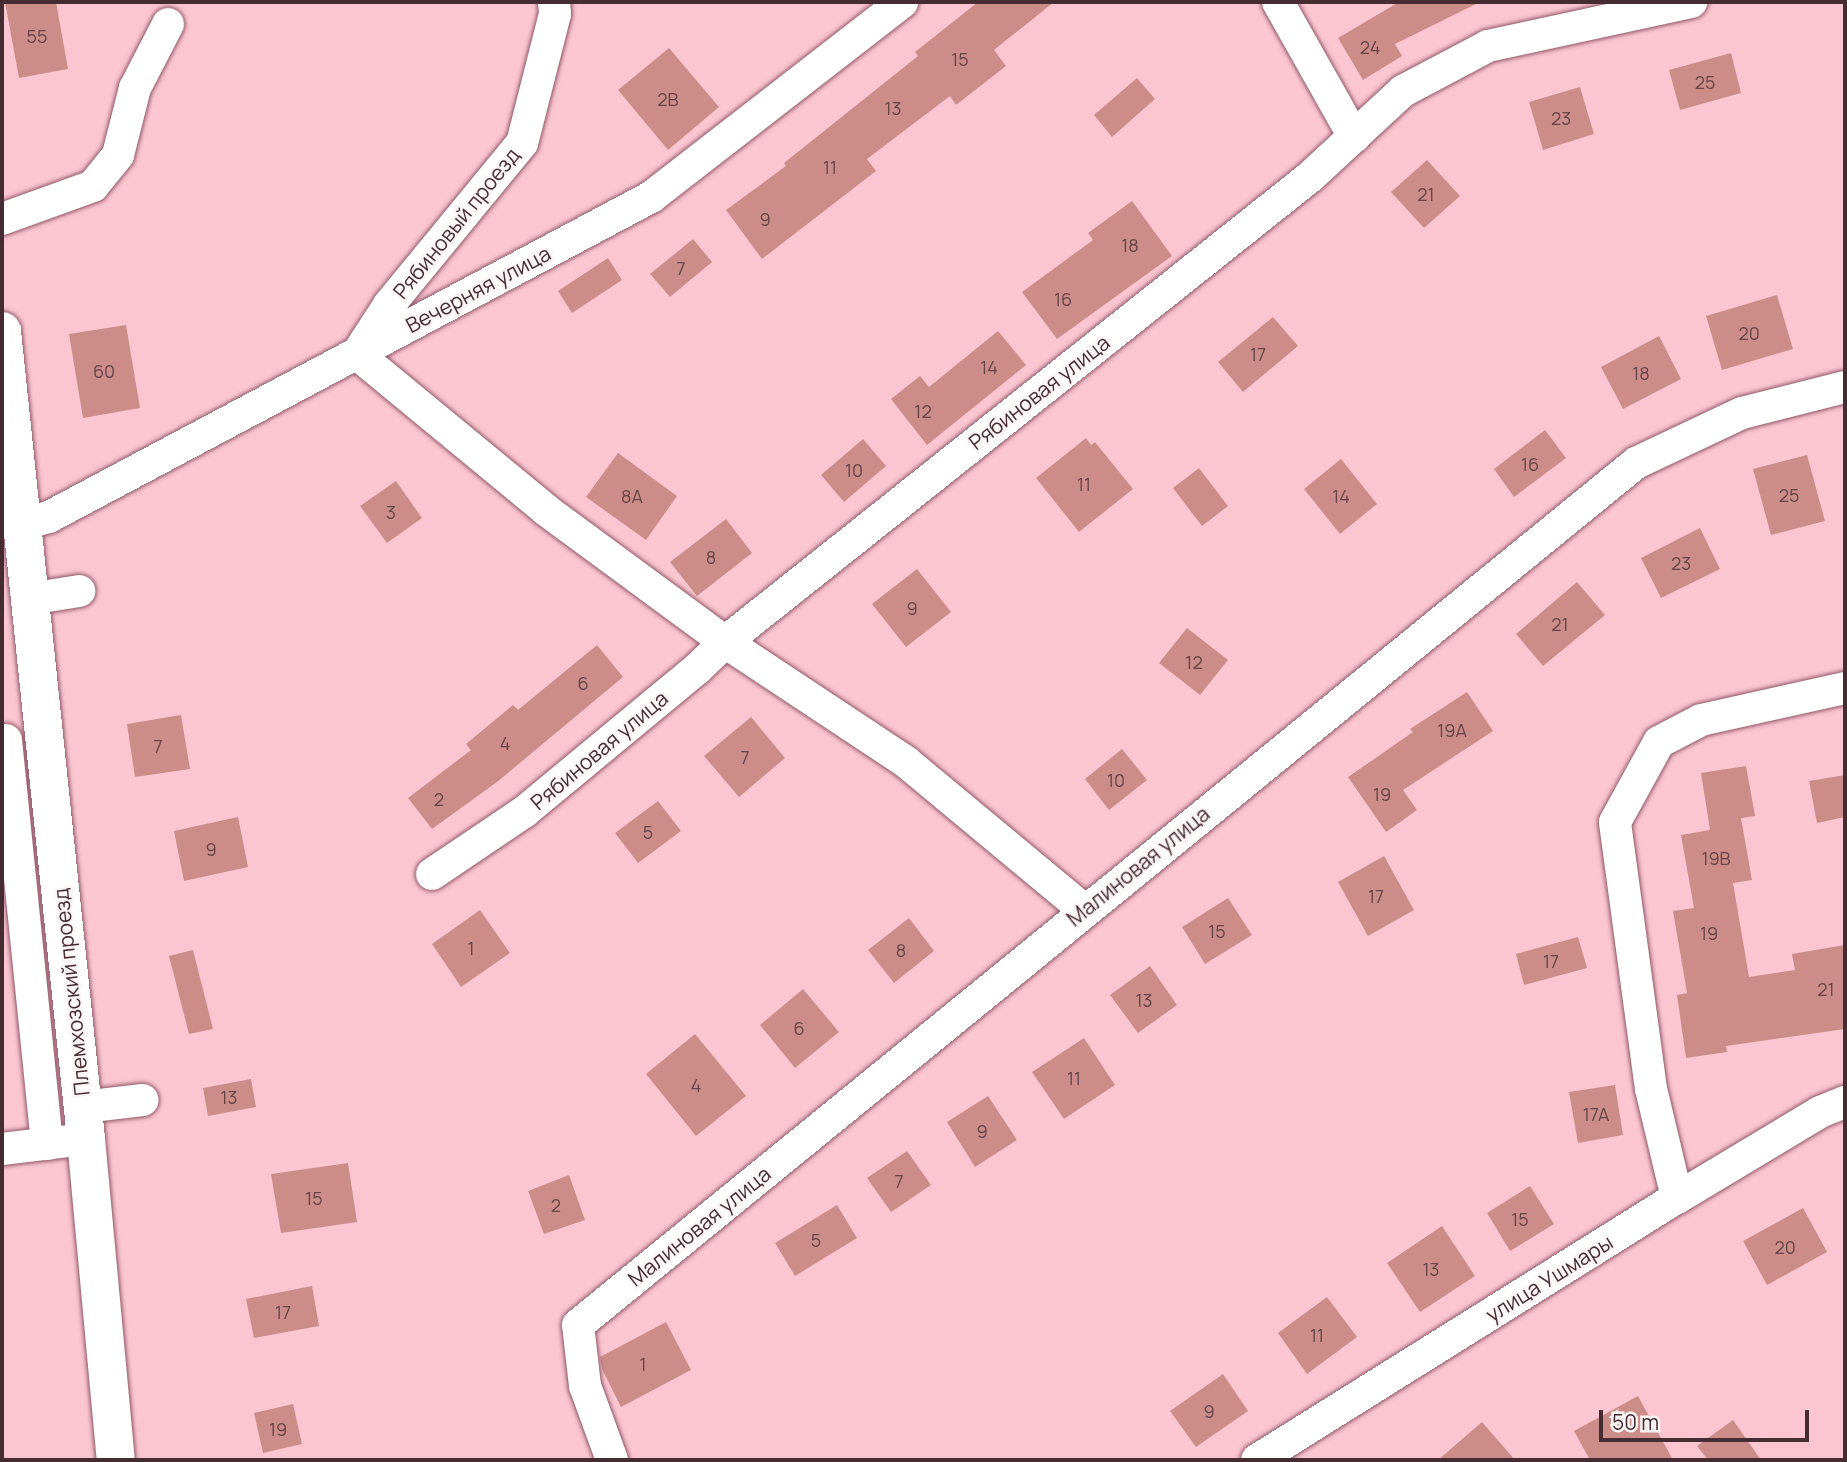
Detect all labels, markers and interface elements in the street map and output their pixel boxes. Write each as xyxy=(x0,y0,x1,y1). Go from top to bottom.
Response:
house number: 55 xyxy=(27,25,47,47)
house number: 24 xyxy=(1360,36,1380,58)
house number: 15 xyxy=(951,48,969,70)
house number: 25 xyxy=(1695,71,1715,93)
house number: 2В xyxy=(657,88,679,110)
house number: 13 xyxy=(885,97,901,119)
house number: 23 xyxy=(1551,107,1571,129)
street label: Рябиновый проезд xyxy=(387,143,525,303)
house number: 11 xyxy=(823,156,837,178)
house number: 21 xyxy=(1417,183,1435,205)
house number: 9 xyxy=(759,208,771,230)
house number: 18 xyxy=(1121,234,1139,256)
street label: Вечерняя улица xyxy=(401,240,555,338)
house number: 7 xyxy=(676,257,686,279)
house number: 16 xyxy=(1054,288,1072,310)
house number: 20 xyxy=(1738,322,1760,344)
street label: Рябиновая улица xyxy=(964,329,1114,455)
house number: 17 xyxy=(1250,343,1266,365)
house number: 14 xyxy=(980,356,998,378)
house number: 60 xyxy=(93,360,115,382)
house number: 18 xyxy=(1632,362,1650,384)
house number: 12 xyxy=(914,400,932,422)
house number: 16 xyxy=(1521,453,1539,475)
house number: 10 xyxy=(845,459,863,481)
house number: 11 xyxy=(1077,473,1091,495)
house number: 25 xyxy=(1779,484,1799,506)
house number: 8А xyxy=(621,485,643,507)
house number: 14 xyxy=(1332,485,1350,507)
house number: 3 xyxy=(386,501,396,523)
house number: 8 xyxy=(706,546,716,568)
house number: 23 xyxy=(1671,552,1691,574)
house number: 9 xyxy=(906,597,918,619)
house number: 21 xyxy=(1551,613,1569,635)
house number: 12 xyxy=(1185,651,1203,673)
house number: 6 xyxy=(577,672,589,694)
street label: Рябиновая улица xyxy=(525,685,673,815)
house number: 19А xyxy=(1437,719,1467,741)
house number: 4 xyxy=(500,732,510,754)
house number: 7 xyxy=(153,735,163,757)
house number: 7 xyxy=(740,746,750,768)
house number: 10 xyxy=(1107,769,1125,791)
house number: 19 xyxy=(1373,783,1391,805)
house number: 2 xyxy=(434,788,444,810)
street label: Малиновая улица xyxy=(1062,801,1214,931)
house number: 5 xyxy=(643,821,653,843)
house number: 9 xyxy=(205,838,217,860)
house number: 19В xyxy=(1701,847,1731,869)
house number: 17 xyxy=(1368,885,1384,907)
street label: Племхозский проезд xyxy=(48,887,94,1097)
house number: 15 xyxy=(1208,920,1226,942)
house number: 19 xyxy=(1700,922,1718,944)
house number: 1 xyxy=(467,937,475,959)
house number: 8 xyxy=(896,939,906,961)
house number: 17 xyxy=(1543,950,1559,972)
house number: 21 xyxy=(1817,978,1835,1000)
house number: 13 xyxy=(1136,989,1152,1011)
house number: 6 xyxy=(793,1017,805,1039)
house number: 11 xyxy=(1067,1067,1081,1089)
house number: 4 xyxy=(691,1074,701,1096)
house number: 13 xyxy=(221,1086,237,1108)
house number: 17А xyxy=(1583,1103,1609,1125)
house number: 9 xyxy=(976,1120,988,1142)
street label: Малиновая улица xyxy=(623,1161,775,1291)
house number: 7 xyxy=(894,1170,904,1192)
house number: 15 xyxy=(305,1187,323,1209)
house number: 2 xyxy=(551,1194,561,1216)
house number: 15 xyxy=(1511,1208,1529,1230)
house number: 5 xyxy=(811,1229,821,1251)
street label: улица Ушмары xyxy=(1481,1229,1617,1327)
house number: 20 xyxy=(1774,1236,1796,1258)
house number: 13 xyxy=(1423,1258,1439,1280)
house number: 17 xyxy=(275,1301,291,1323)
house number: 11 xyxy=(1310,1324,1324,1346)
house number: 1 xyxy=(639,1353,647,1375)
scale bar xyxy=(1602,1396,1812,1440)
house number: 9 xyxy=(1203,1400,1215,1422)
text: 50 m xyxy=(1612,1408,1659,1436)
house number: 19 xyxy=(269,1418,287,1440)

